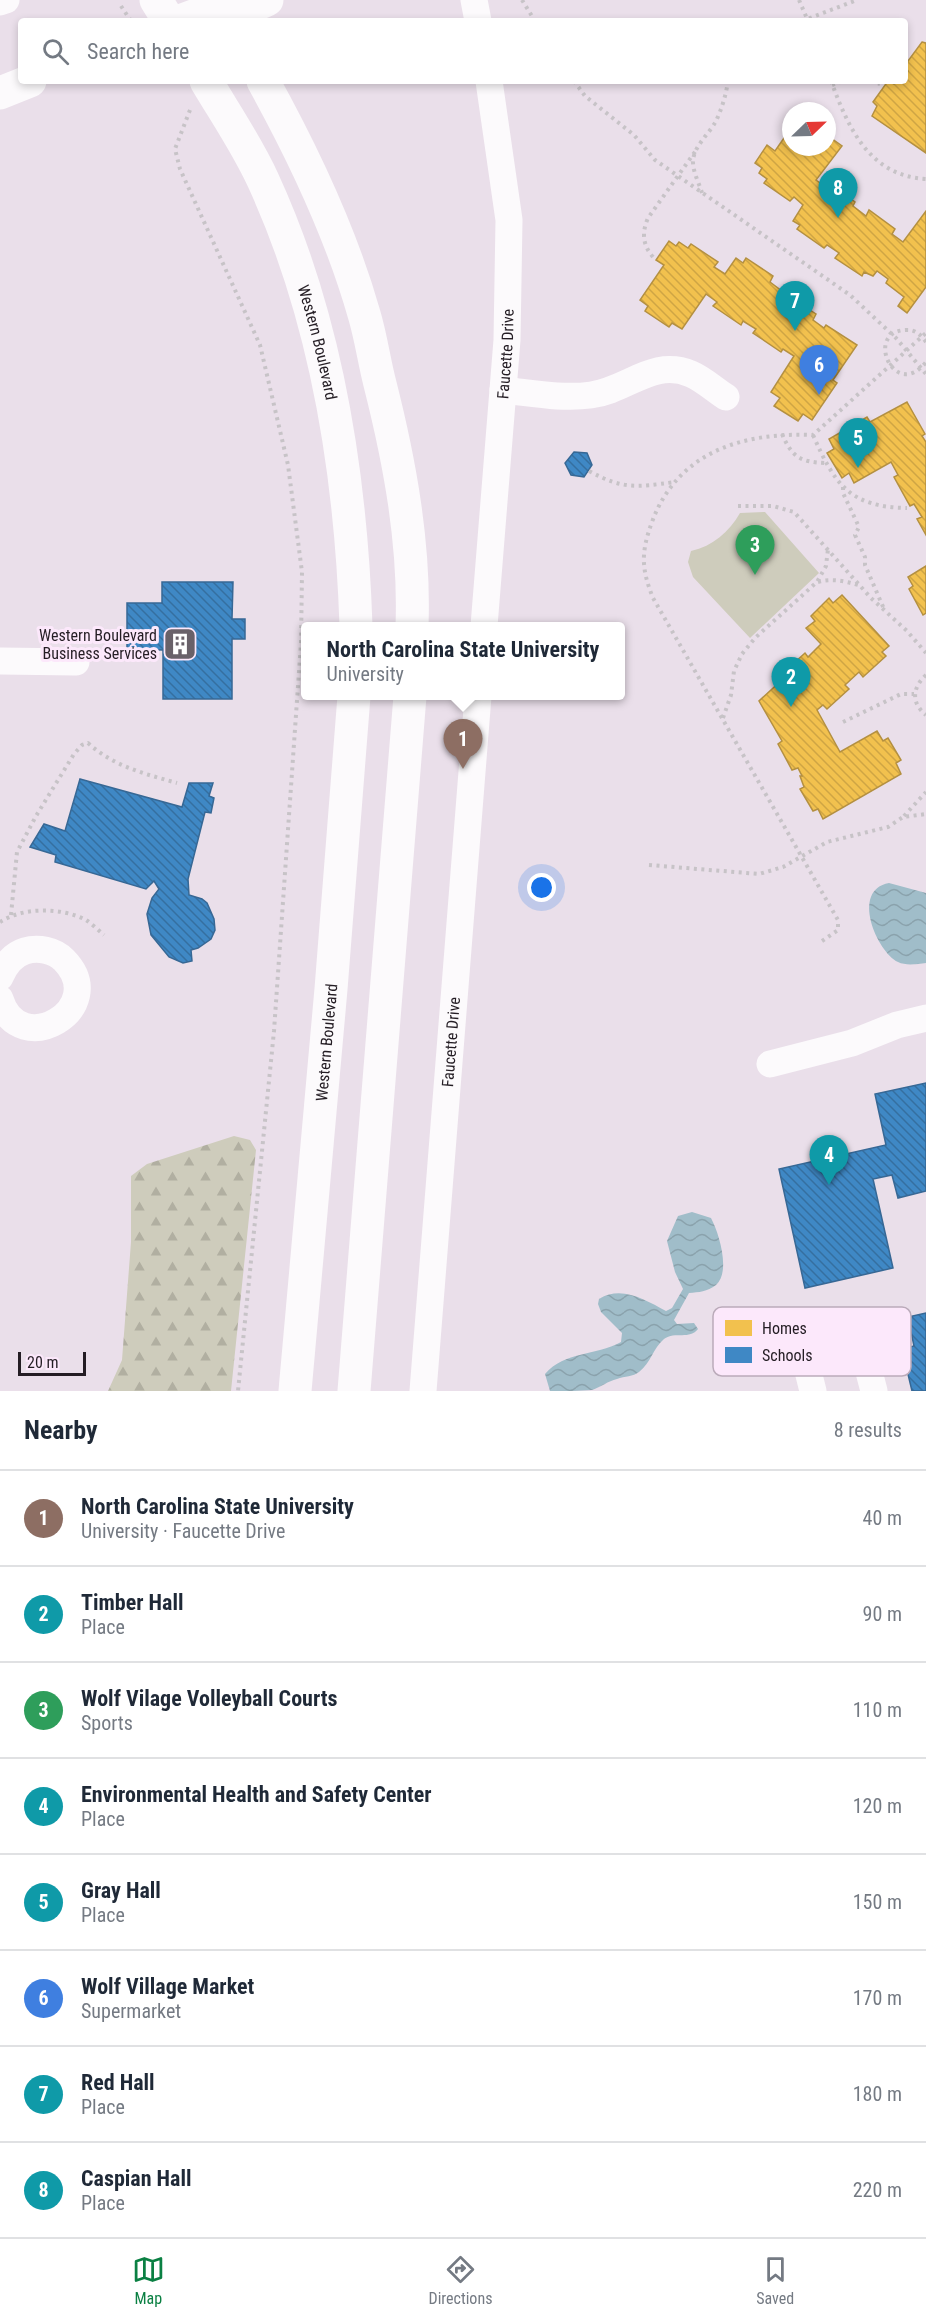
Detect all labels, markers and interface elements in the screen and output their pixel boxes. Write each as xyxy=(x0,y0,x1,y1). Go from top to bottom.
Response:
search box xyxy=(18,18,908,84)
icon: search xyxy=(39,35,72,68)
text: Search here xyxy=(87,39,189,64)
north arrow xyxy=(782,102,836,156)
pin: 8 xyxy=(818,168,858,218)
pin: 7 xyxy=(776,282,814,331)
street label: Western Boulevard xyxy=(294,283,341,401)
street label: Faucette Drive xyxy=(493,309,518,400)
pin: 6 xyxy=(800,346,838,395)
pin: 5 xyxy=(838,418,878,468)
pin: 3 xyxy=(736,526,774,575)
popup xyxy=(301,622,625,700)
place label: Western Boulevard Business Services xyxy=(39,626,157,663)
building icon: Western Boulevard Business Services xyxy=(162,626,198,662)
text: North Carolina State University xyxy=(327,637,599,662)
pin: 2 xyxy=(772,658,810,707)
text: University xyxy=(327,662,404,686)
pin: 1 xyxy=(444,720,482,769)
your location xyxy=(527,873,556,902)
street label: Western Boulevard xyxy=(312,983,341,1102)
street label: Faucette Drive xyxy=(438,996,464,1088)
pin: 4 xyxy=(810,1136,848,1185)
legend xyxy=(713,1307,911,1376)
text: Homes xyxy=(762,1319,807,1338)
text: Schools xyxy=(762,1346,812,1365)
scale bar xyxy=(18,1349,86,1376)
text: 20 m xyxy=(27,1353,59,1372)
text: Nearby xyxy=(24,1415,98,1445)
text: 8 results xyxy=(834,1418,902,1442)
text: North Carolina State University xyxy=(81,1494,354,1519)
text: 1 xyxy=(38,1506,49,1530)
text: 40 m xyxy=(863,1506,902,1530)
text: University · Faucette Drive xyxy=(81,1519,285,1543)
text: Timber Hall xyxy=(81,1590,184,1615)
text: 2 xyxy=(38,1602,49,1626)
text: 90 m xyxy=(863,1602,902,1626)
text: Place xyxy=(81,1615,125,1639)
text: Wolf Vilage Volleyball Courts xyxy=(81,1686,337,1711)
text: 3 xyxy=(38,1698,49,1722)
text: 110 m xyxy=(853,1698,902,1722)
text: Sports xyxy=(81,1711,133,1735)
text: Environmental Health and Safety Center xyxy=(81,1782,432,1807)
text: 4 xyxy=(38,1794,49,1818)
text: 120 m xyxy=(853,1794,902,1818)
text: Place xyxy=(81,1807,125,1831)
text: Gray Hall xyxy=(81,1878,161,1903)
text: 5 xyxy=(38,1890,49,1914)
text: 150 m xyxy=(853,1890,902,1914)
text: Place xyxy=(81,1903,125,1927)
text: Wolf Village Market xyxy=(81,1974,254,1999)
text: 6 xyxy=(38,1986,49,2010)
text: 170 m xyxy=(853,1986,902,2010)
text: Supermarket xyxy=(81,1999,181,2023)
text: Red Hall xyxy=(81,2070,155,2095)
text: 7 xyxy=(38,2082,49,2106)
text: 180 m xyxy=(853,2082,902,2106)
text: Place xyxy=(81,2095,125,2119)
text: Caspian Hall xyxy=(81,2166,192,2191)
text: 8 xyxy=(38,2178,49,2202)
text: 220 m xyxy=(853,2178,902,2202)
text: Place xyxy=(81,2191,125,2215)
tab: Map xyxy=(132,2253,165,2308)
tab: Directions xyxy=(429,2253,492,2308)
tab: Saved xyxy=(756,2253,794,2308)

